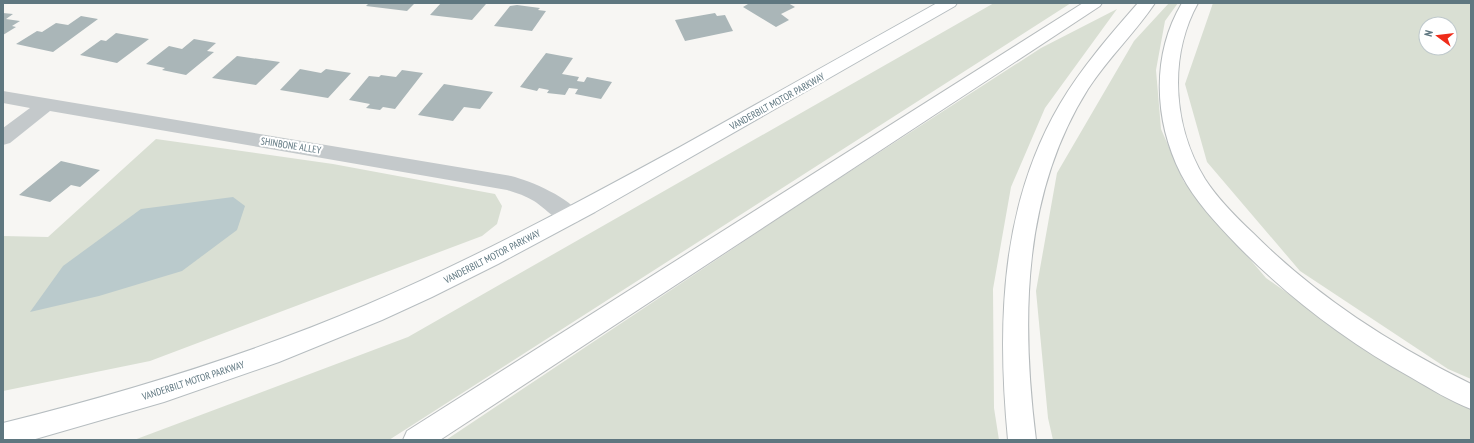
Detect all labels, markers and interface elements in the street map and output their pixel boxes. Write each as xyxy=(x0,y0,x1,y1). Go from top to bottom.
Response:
north arrow xyxy=(1418,16,1458,56)
text: N xyxy=(1421,29,1436,38)
street label: VANDERBILT MOTOR PARKWAY xyxy=(727,70,827,133)
street label: SHINBONE ALLEY xyxy=(260,134,322,157)
street label: VANDERBILT MOTOR PARKWAY xyxy=(441,226,543,287)
street label: VANDERBILT MOTOR PARKWAY xyxy=(139,358,246,403)

